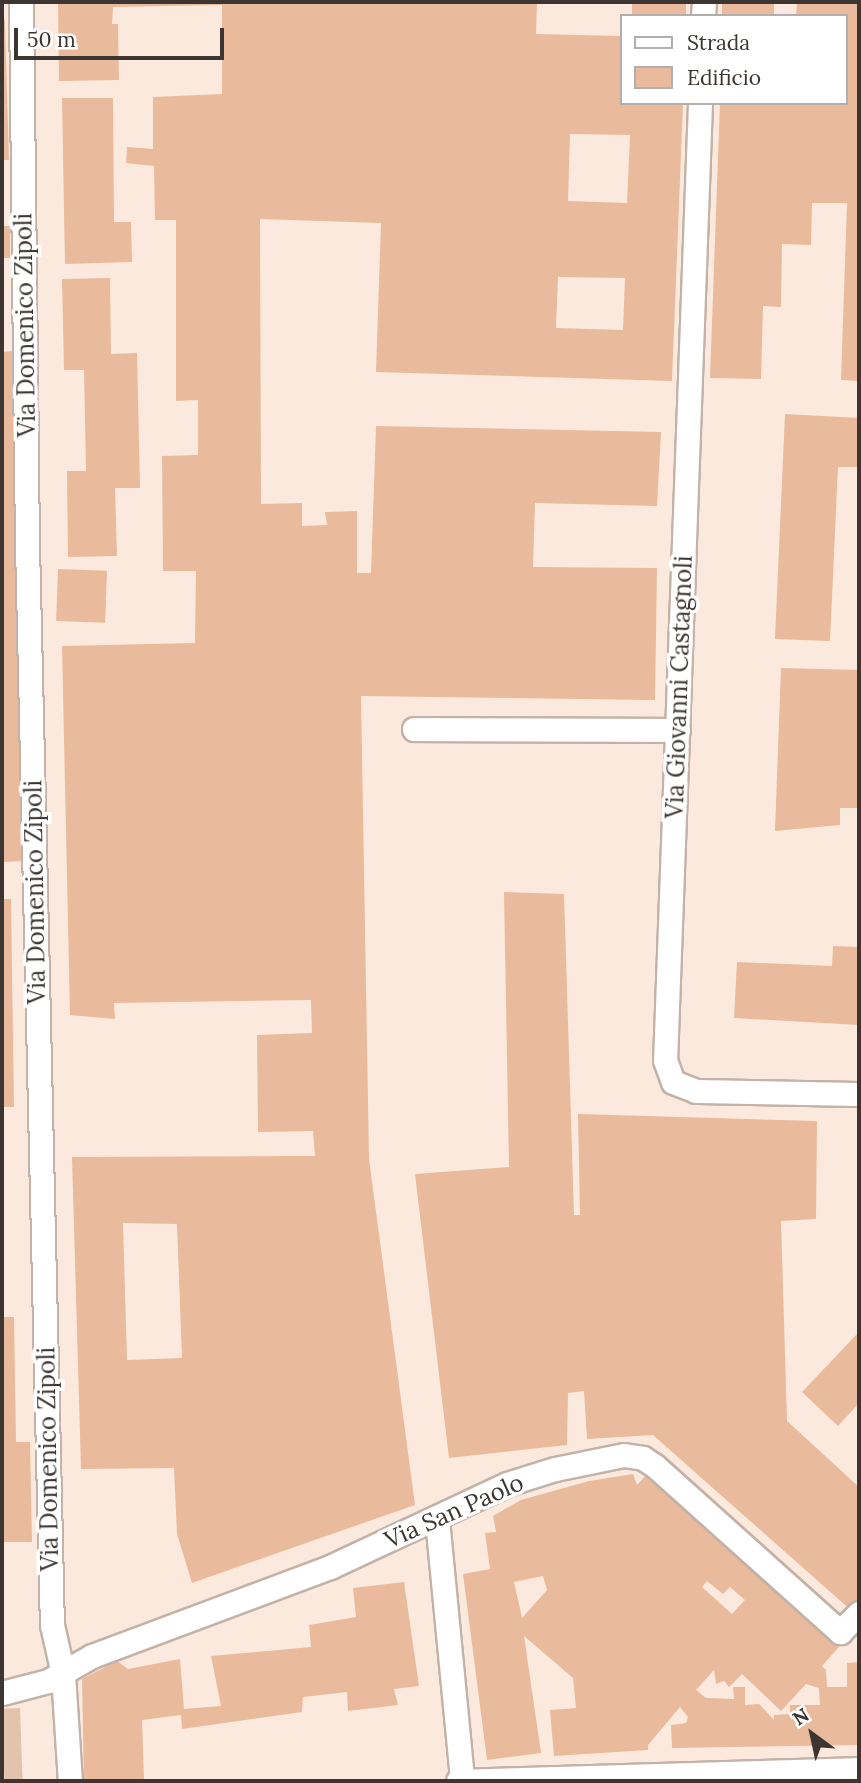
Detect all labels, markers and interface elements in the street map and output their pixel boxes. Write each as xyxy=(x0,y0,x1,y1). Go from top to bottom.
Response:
scale bar xyxy=(18,14,228,58)
legend xyxy=(620,14,847,105)
text: 50 m xyxy=(27,26,76,53)
text: Strada xyxy=(687,29,750,56)
text: Edificio xyxy=(687,64,761,91)
street label: Via Domenico Zipoli xyxy=(9,213,41,437)
street label: Via Giovanni Castagnoli xyxy=(660,555,698,819)
street label: Via Domenico Zipoli xyxy=(19,780,51,1004)
street label: Via Domenico Zipoli xyxy=(32,1347,64,1571)
street label: Via San Paolo xyxy=(380,1468,528,1554)
north arrow xyxy=(777,1699,847,1769)
text: N xyxy=(788,1702,813,1730)

